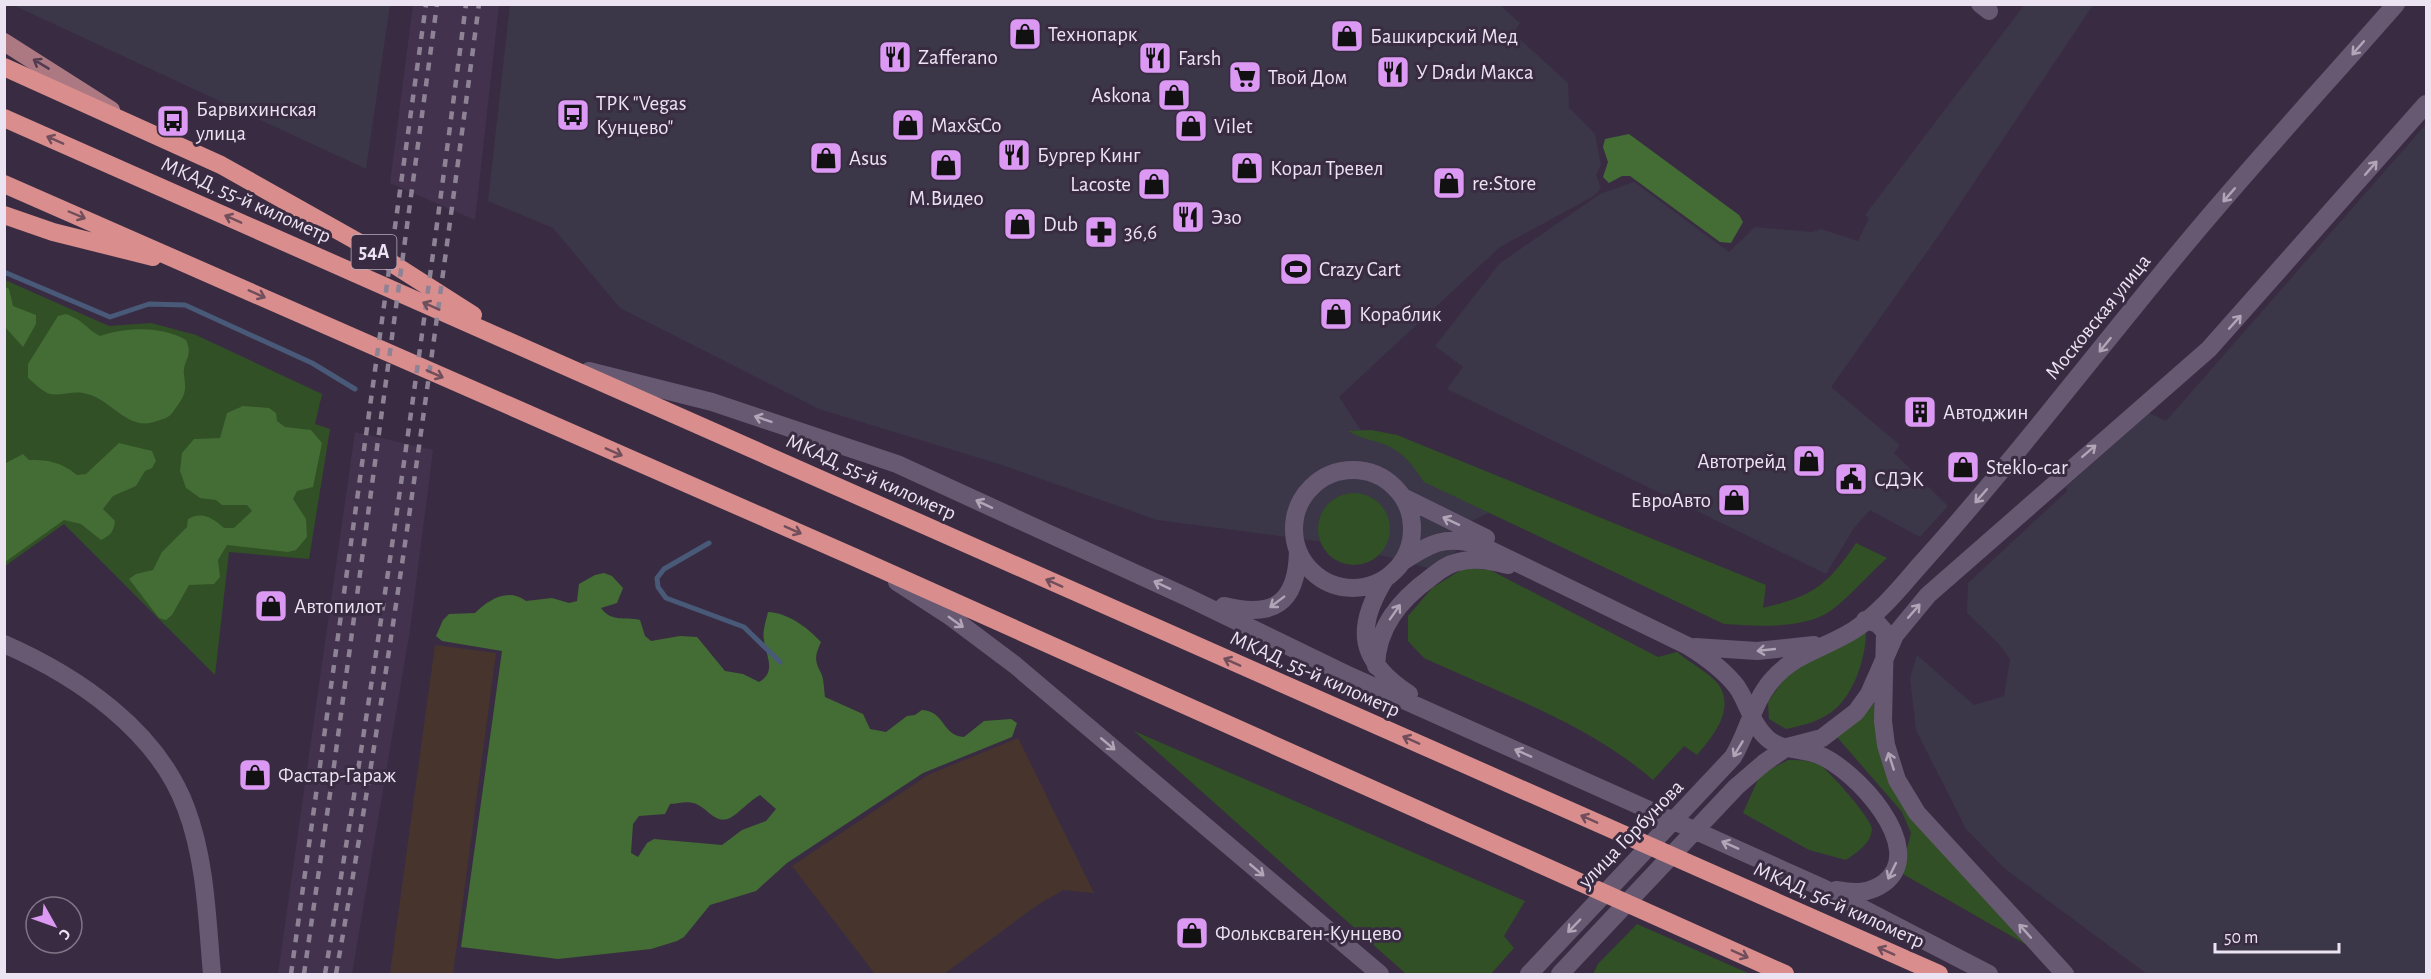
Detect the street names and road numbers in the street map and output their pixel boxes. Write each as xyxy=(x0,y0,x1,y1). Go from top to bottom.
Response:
street label: МКАД, 55-й километр xyxy=(158,153,334,247)
road number: 54А xyxy=(352,235,397,269)
street label: Московская улица xyxy=(2041,250,2155,384)
street label: МКАД, 55-й километр xyxy=(783,430,959,524)
street label: МКАД, 55-й километр xyxy=(1227,627,1403,721)
street label: улица Горбунова xyxy=(1574,776,1688,893)
street label: МКАД, 56-й километр xyxy=(1750,858,1928,952)

